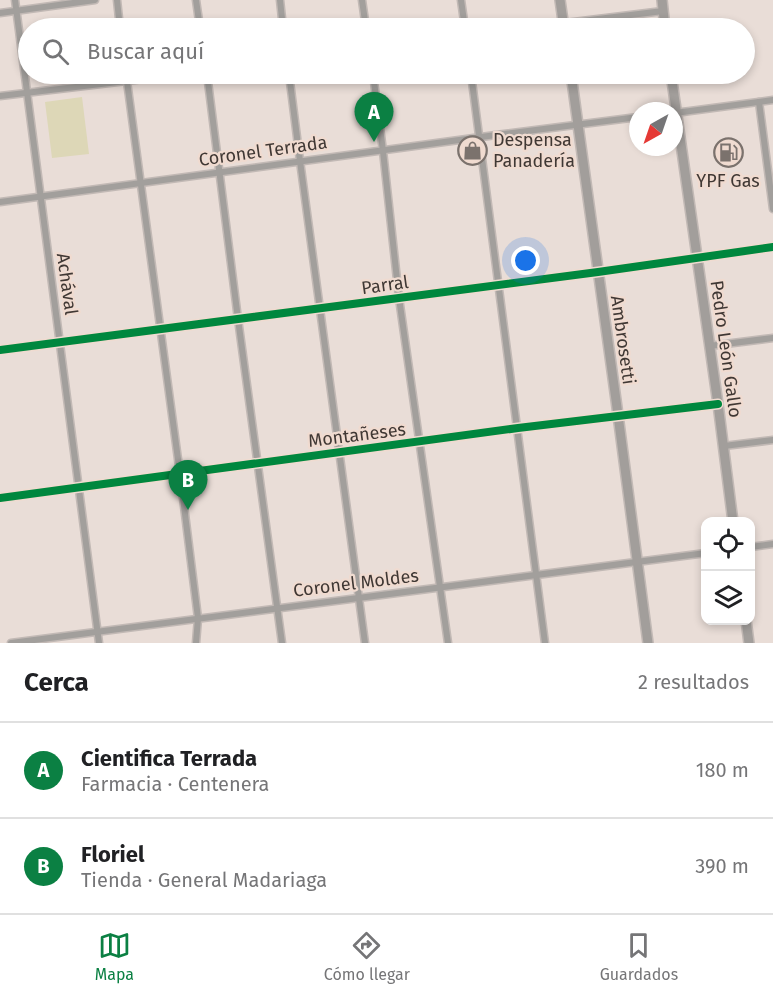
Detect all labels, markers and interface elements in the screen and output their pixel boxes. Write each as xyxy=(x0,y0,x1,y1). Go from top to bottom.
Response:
search box xyxy=(18,18,755,84)
icon: search xyxy=(39,35,72,68)
text: Buscar aquí xyxy=(87,38,204,65)
pin: A xyxy=(354,92,394,142)
north arrow xyxy=(629,102,683,156)
place label: Despensa Panadería xyxy=(493,129,575,172)
street label: Coronel Terrada xyxy=(197,131,329,171)
shop icon: Despensa Panadería xyxy=(456,134,488,166)
fuel station icon: YPF Gas xyxy=(712,136,744,168)
place label: YPF Gas xyxy=(696,170,760,192)
your location xyxy=(511,246,540,275)
street label: Achával xyxy=(52,252,82,316)
street label: Parral xyxy=(360,271,410,299)
street label: Pedro León Gallo xyxy=(705,279,747,419)
street label: Ambrosetti xyxy=(606,294,640,386)
street label: Montañeses xyxy=(307,418,407,452)
pin: B xyxy=(168,460,207,510)
map controls xyxy=(701,517,755,625)
button: locate xyxy=(701,517,755,571)
street label: Coronel Moldes xyxy=(292,564,420,602)
button: layers xyxy=(701,571,755,625)
text: Cerca xyxy=(24,667,89,698)
text: 2 resultados xyxy=(638,670,749,694)
text: Cientifica Terrada xyxy=(81,745,257,772)
text: A xyxy=(38,758,49,782)
text: 180 m xyxy=(696,758,749,782)
text: Farmacia · Centenera xyxy=(81,772,269,796)
text: Floriel xyxy=(81,841,144,868)
text: B xyxy=(37,854,50,878)
text: 390 m xyxy=(695,854,749,878)
text: Tienda · General Madariaga xyxy=(81,868,327,892)
tab: Mapa xyxy=(95,929,134,984)
tab: Cómo llegar xyxy=(324,929,410,984)
tab: Guardados xyxy=(600,929,678,984)

